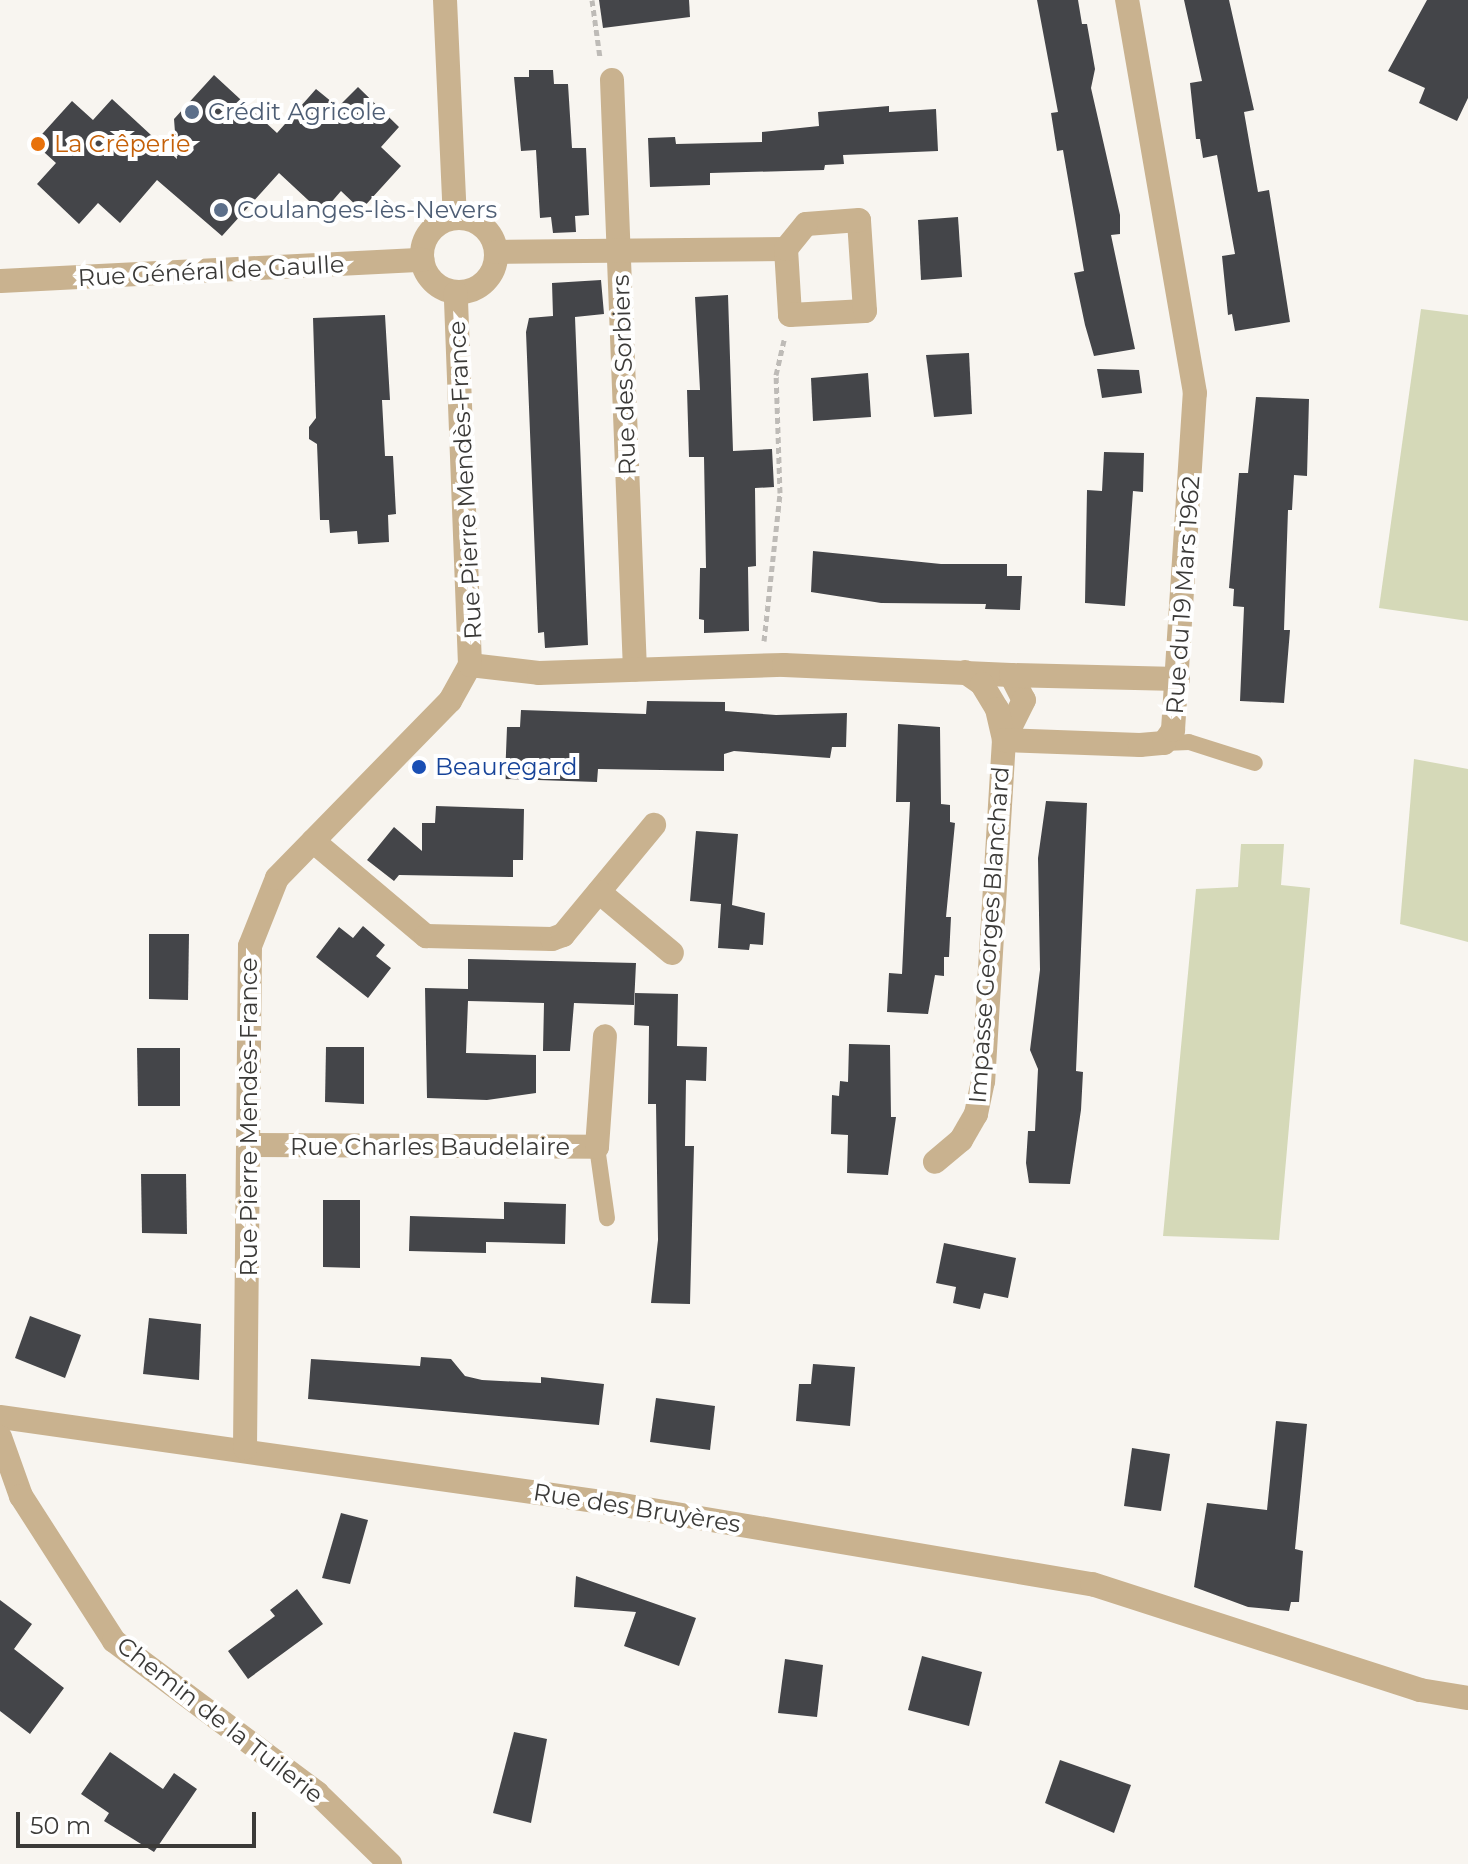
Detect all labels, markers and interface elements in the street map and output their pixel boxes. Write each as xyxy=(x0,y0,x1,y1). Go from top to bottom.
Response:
place label: Crédit Agricole xyxy=(208,98,386,126)
marker: Crédit Agricole xyxy=(183,103,201,121)
place label: La Crêperie xyxy=(54,130,191,158)
marker: La Crêperie xyxy=(29,135,47,153)
place label: Coulanges-lès-Nevers xyxy=(237,196,497,224)
marker: Coulanges-lès-Nevers xyxy=(212,201,230,219)
street label: Rue Général de Gaulle xyxy=(77,250,345,292)
street label: Rue des Sorbiers xyxy=(606,274,642,476)
street label: Rue Pierre Mendès-France xyxy=(442,320,488,640)
street label: Rue du 19 Mars 1962 xyxy=(1160,475,1206,715)
place label: Beauregard xyxy=(435,753,578,781)
marker: Beauregard xyxy=(410,758,428,776)
street label: Impasse Georges Blanchard xyxy=(963,765,1015,1105)
street label: Rue Pierre Mendès-France xyxy=(235,957,263,1277)
street label: Rue Charles Baudelaire xyxy=(290,1133,570,1161)
street label: Rue des Bruyères xyxy=(531,1477,743,1539)
street label: Chemin de la Tuilerie xyxy=(111,1631,329,1809)
scale bar xyxy=(20,1796,260,1846)
text: 50 m xyxy=(30,1811,91,1840)

